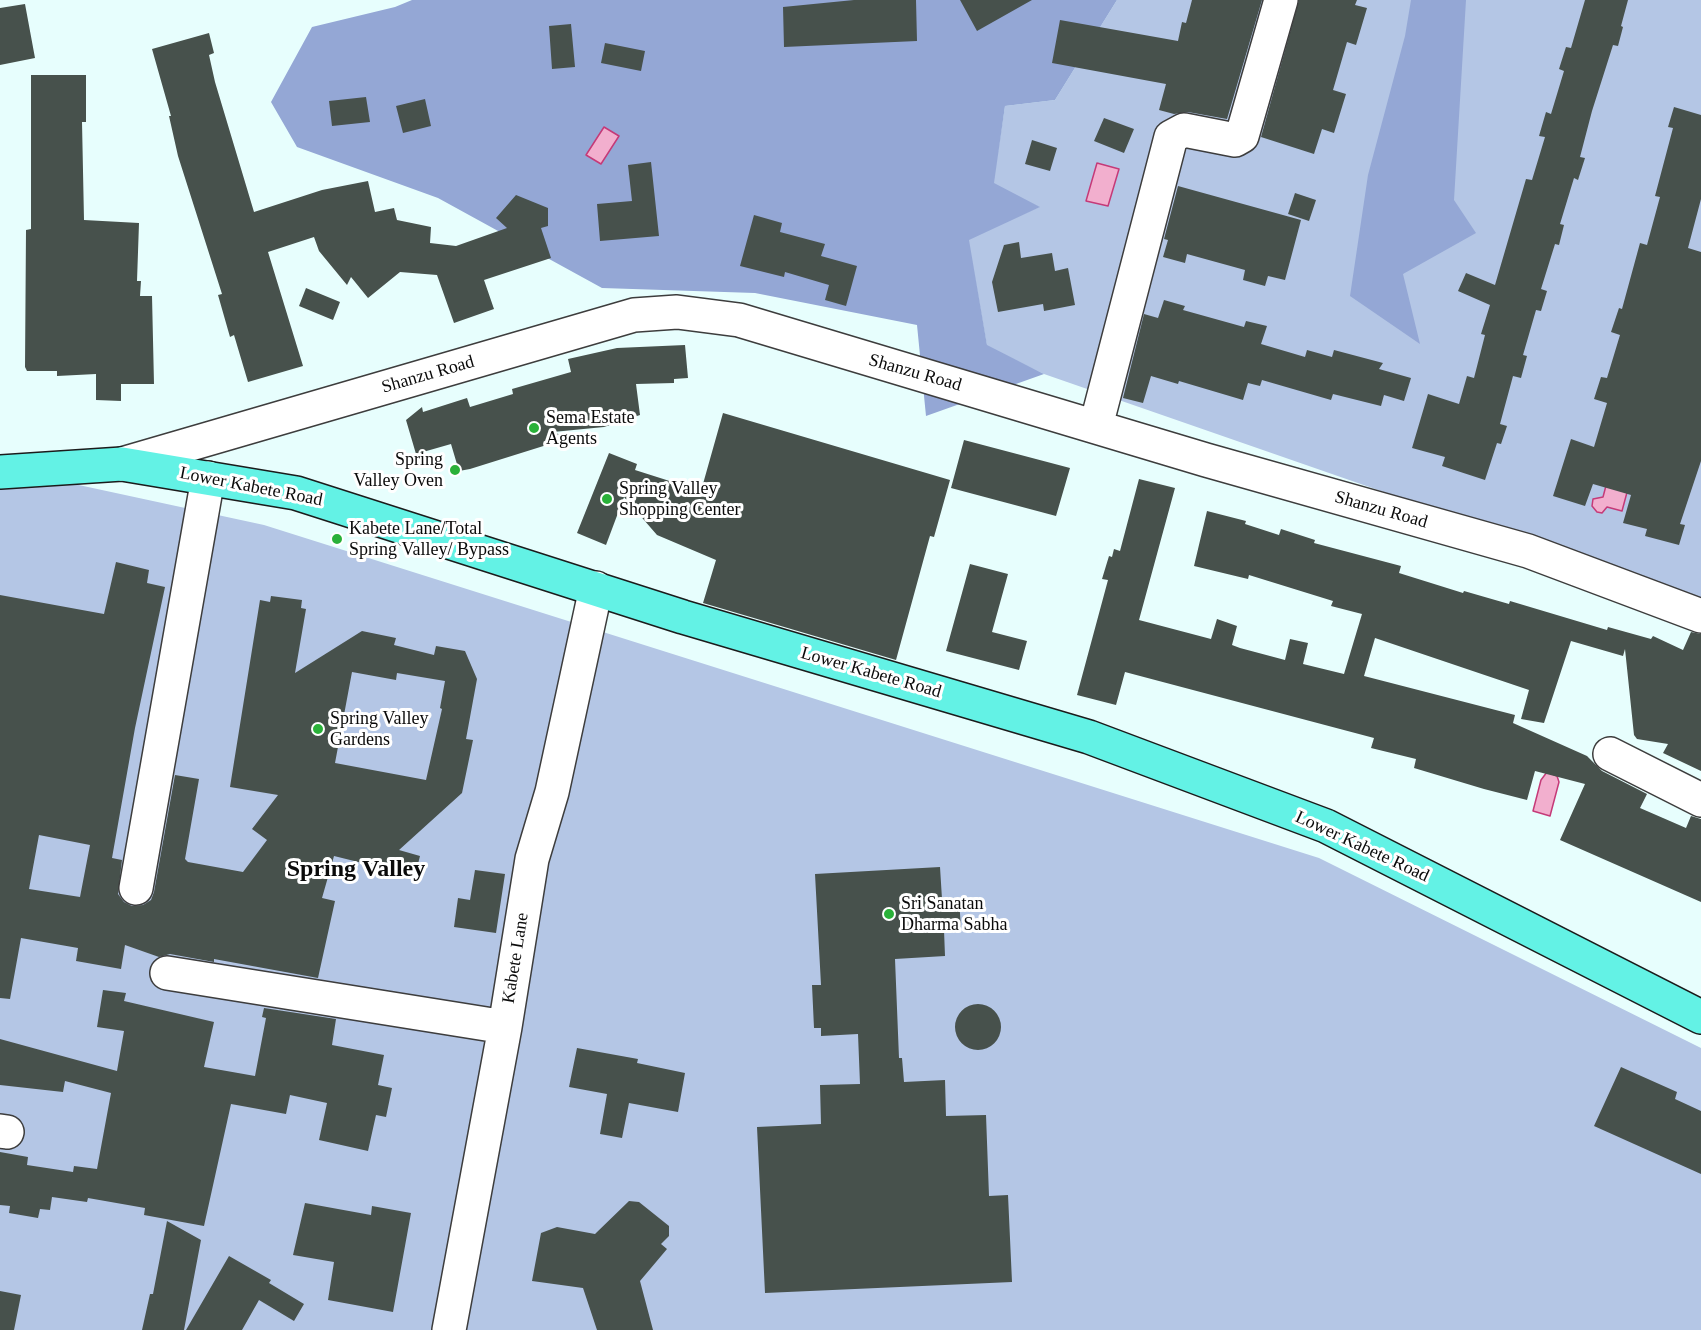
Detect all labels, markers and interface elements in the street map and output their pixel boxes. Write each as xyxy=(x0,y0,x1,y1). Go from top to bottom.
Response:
street label: Shanzu Road xyxy=(866,349,964,397)
street label: Shanzu Road xyxy=(379,351,477,399)
place label: Sema Estate Agents xyxy=(546,407,634,450)
marker: Sema Estate Agents xyxy=(527,421,541,435)
place label: Spring Valley Oven xyxy=(354,449,443,492)
street label: Lower Kabete Road xyxy=(178,463,324,511)
marker: Spring Valley Oven xyxy=(448,463,462,477)
place label: Spring Valley Shopping Center xyxy=(619,478,740,520)
street label: Shanzu Road xyxy=(1332,486,1430,534)
marker: Spring Valley Shopping Center xyxy=(600,492,614,506)
place label: Kabete Lane/Total Spring Valley/ Bypass xyxy=(349,518,509,560)
marker: Kabete Lane/Total Spring Valley/ Bypass xyxy=(330,532,344,546)
street label: Lower Kabete Road xyxy=(798,643,944,703)
place label: Spring Valley Gardens xyxy=(330,708,428,750)
marker: Spring Valley Gardens xyxy=(311,722,325,736)
street label: Lower Kabete Road xyxy=(1292,807,1432,887)
district label: Spring Valley xyxy=(287,856,425,884)
place label: Sri Sanatan Dharma Sabha xyxy=(901,893,1007,936)
marker: Sri Sanatan Dharma Sabha xyxy=(882,907,896,921)
street label: Kabete Lane xyxy=(498,911,534,1005)

